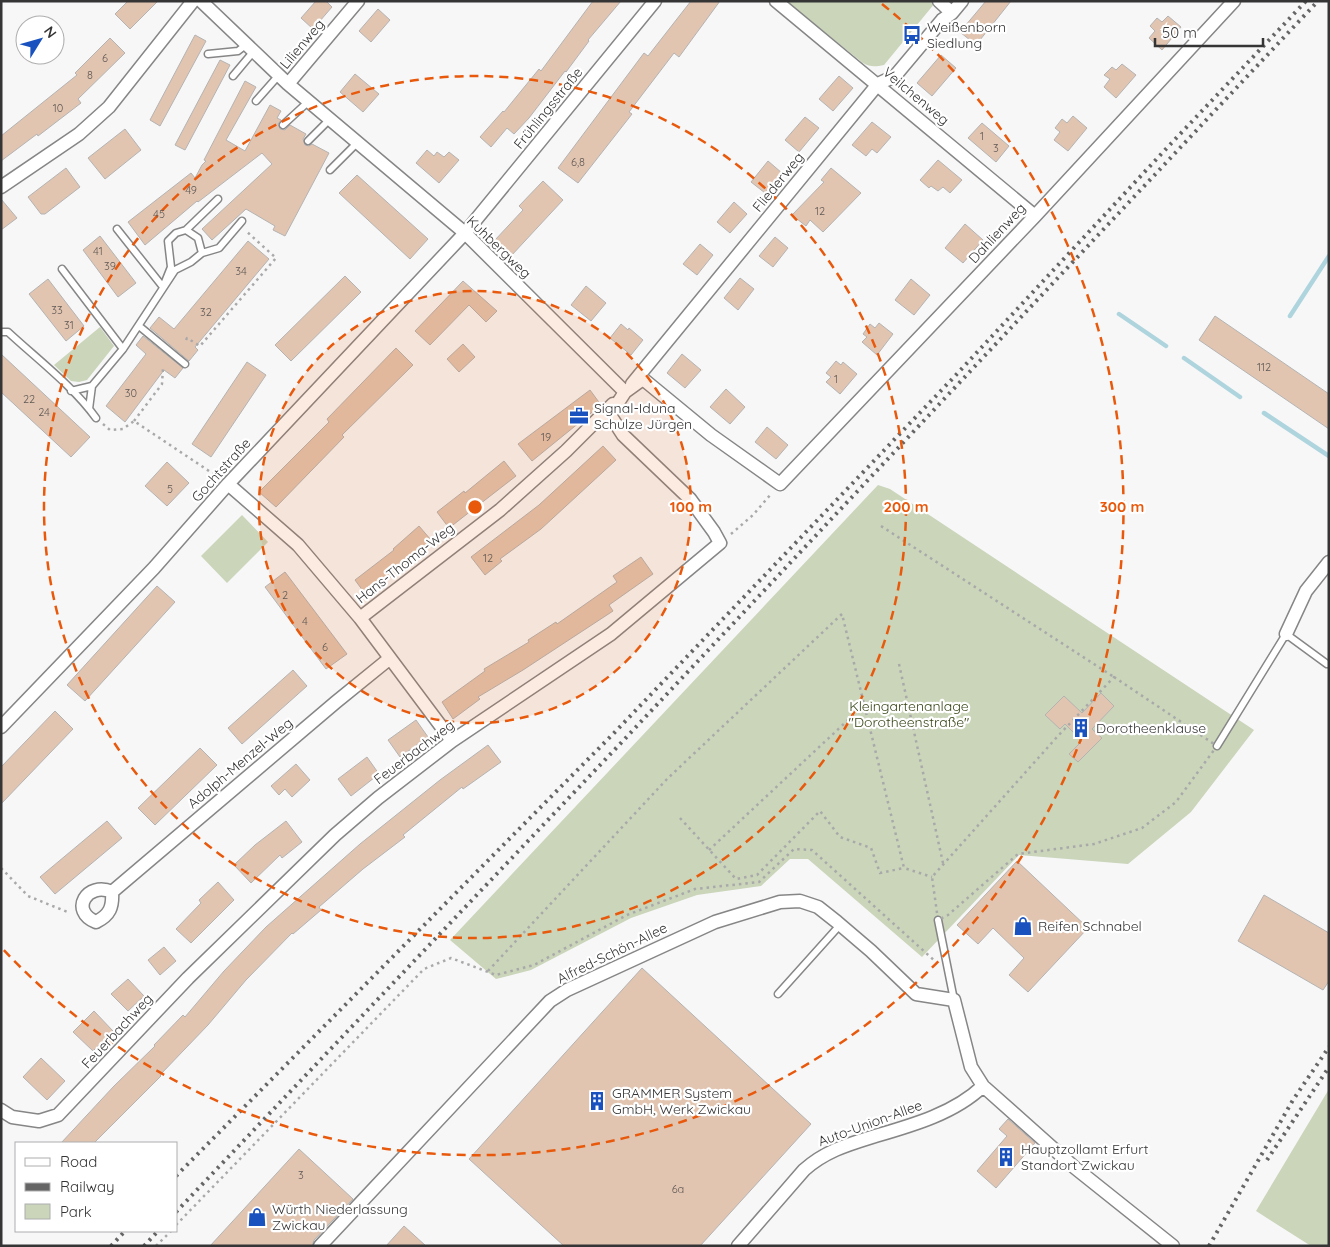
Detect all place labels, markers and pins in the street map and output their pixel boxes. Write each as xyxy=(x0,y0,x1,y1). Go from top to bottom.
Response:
place label: Weißenborn Siedlung xyxy=(927,18,1006,52)
bus stop icon: Weißenborn Siedlung xyxy=(901,24,923,46)
place label: Signal-Iduna Schulze Jürgen xyxy=(594,399,692,433)
office icon: Signal-Iduna Schulze Jürgen xyxy=(568,405,590,427)
centre of rings xyxy=(466,498,484,516)
building icon: Dorotheenklause xyxy=(1070,717,1092,739)
place label: Dorotheenklause xyxy=(1096,719,1206,737)
shop icon: Reifen Schnabel xyxy=(1012,915,1034,937)
place label: Reifen Schnabel xyxy=(1038,917,1142,935)
place label: GRAMMER System GmbH, Werk Zwickau xyxy=(612,1084,751,1118)
building icon: GRAMMER System GmbH, Werk Zwickau xyxy=(586,1090,608,1112)
place label: Hauptzollamt Erfurt Standort Zwickau xyxy=(1021,1140,1149,1174)
building icon: Hauptzollamt Erfurt Standort Zwickau xyxy=(995,1146,1017,1168)
place label: Würth Niederlassung Zwickau xyxy=(272,1200,408,1234)
shop icon: Würth Niederlassung Zwickau xyxy=(246,1206,268,1228)

